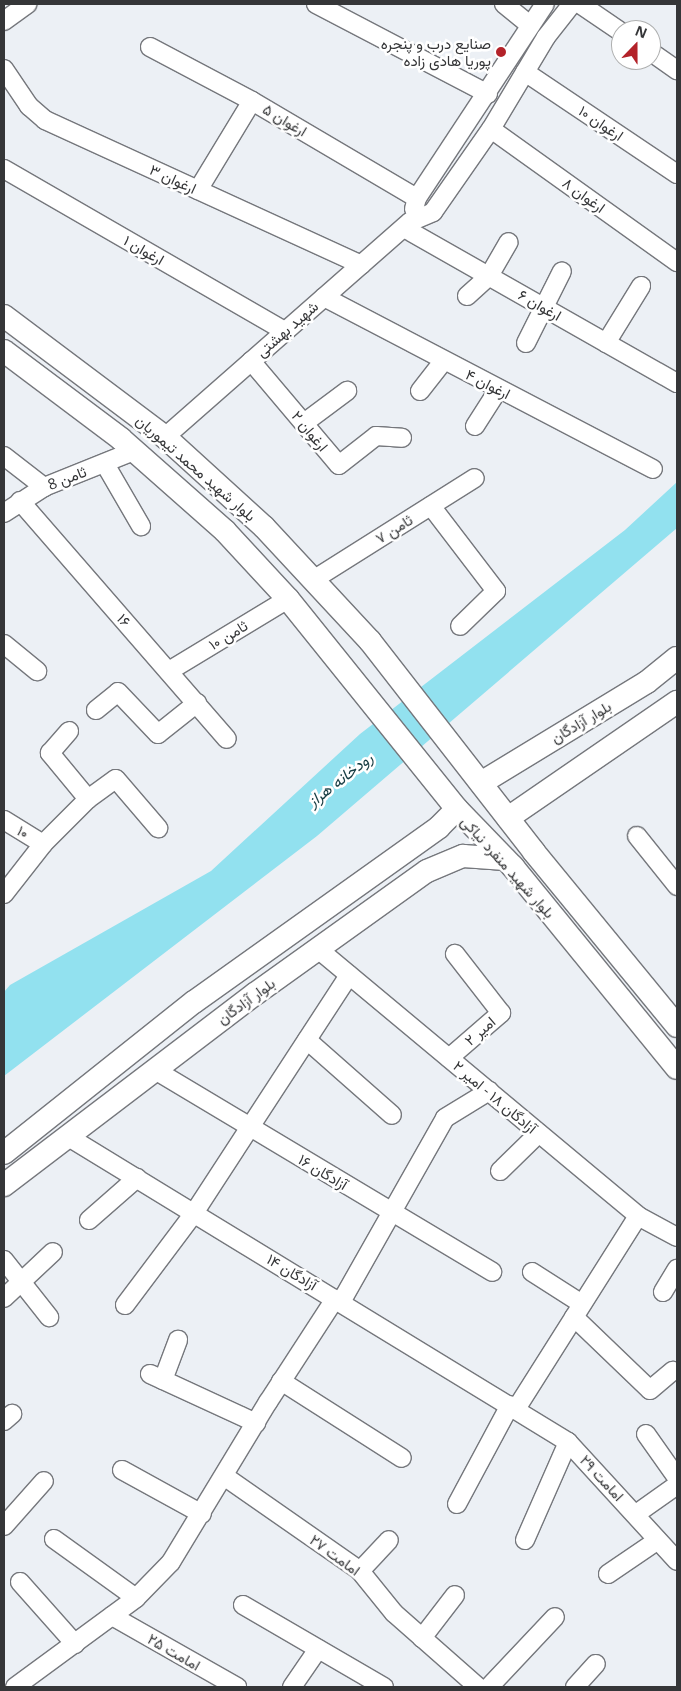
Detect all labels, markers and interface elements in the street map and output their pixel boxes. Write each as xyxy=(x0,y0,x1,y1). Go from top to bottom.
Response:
north arrow xyxy=(611,20,661,70)
text: N xyxy=(633,21,650,42)
place label: صنایع درب و پنجره پوریا هادی زاده xyxy=(381,34,491,69)
marker: صنایع درب و پنجره پوریا هادی زاده xyxy=(495,46,507,58)
street label: ارغوان ۵ xyxy=(260,100,310,140)
street label: ارغوان ۱۰ xyxy=(575,102,627,144)
street label: ارغوان ۳ xyxy=(147,160,199,198)
street label: ارغوان ۸ xyxy=(559,174,609,216)
street label: ارغوان ۱ xyxy=(121,231,167,269)
street label: ارغوان ۶ xyxy=(515,286,565,324)
street label: شهید بهشتی xyxy=(252,297,322,361)
street label: ارغوان ۴ xyxy=(463,365,513,403)
street label: ارغوان ۲ xyxy=(288,407,332,455)
street label: بلوار شهید محمد تیموریان xyxy=(132,411,260,525)
street label: ثامن 8 xyxy=(45,462,89,494)
street label: ثامن ۷ xyxy=(372,511,416,547)
street label: ۱۶ xyxy=(113,610,135,630)
street label: ثامن ۱۰ xyxy=(205,616,251,654)
street label: بلوار آزادگان xyxy=(548,697,614,747)
water label: رودخانه هراز xyxy=(304,748,376,810)
street label: بلوار شهید منفرد نیاکی xyxy=(457,812,559,922)
street label: ۱۰ xyxy=(14,822,32,842)
street label: بلوار آزادگان xyxy=(214,974,278,1028)
street label: امیر ۲ xyxy=(461,1013,499,1049)
street label: آزادگان ۱۸ - امیر ۲ xyxy=(450,1057,540,1137)
street label: آزادگان ۱۶ xyxy=(295,1150,351,1194)
street label: آزادگان ۱۴ xyxy=(264,1250,320,1294)
street label: امامت ۲۹ xyxy=(576,1451,628,1505)
street label: امامت ۲۷ xyxy=(306,1531,364,1579)
street label: امامت ۲۵ xyxy=(144,1630,204,1674)

